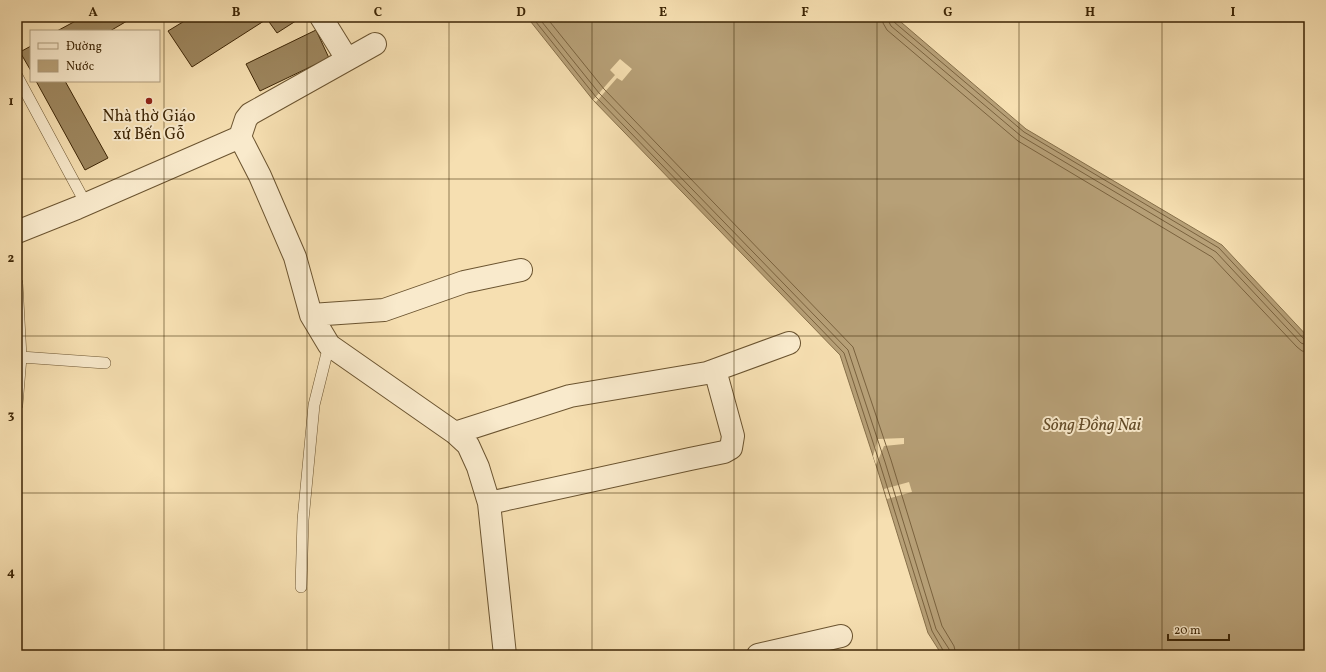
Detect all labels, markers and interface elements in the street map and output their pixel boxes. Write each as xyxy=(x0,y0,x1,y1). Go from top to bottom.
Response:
text: A xyxy=(88,4,98,22)
text: B xyxy=(232,4,241,22)
text: C xyxy=(374,4,382,22)
text: D xyxy=(516,4,526,22)
text: E xyxy=(659,4,667,22)
text: F xyxy=(801,4,809,22)
text: G xyxy=(943,4,953,22)
text: H xyxy=(1085,4,1095,22)
text: I xyxy=(1231,4,1236,22)
legend xyxy=(30,30,160,82)
text: Đường xyxy=(66,39,102,55)
text: Nước xyxy=(66,59,94,75)
text: 1 xyxy=(8,93,14,111)
marker: Nhà thờ Giáo xứ Bến Gỗ xyxy=(144,96,154,106)
place label: Nhà thờ Giáo xứ Bến Gỗ xyxy=(103,106,195,146)
text: 2 xyxy=(8,250,15,268)
text: 3 xyxy=(8,407,15,425)
water label: Sông Đồng Nai xyxy=(1043,414,1142,437)
text: 4 xyxy=(7,564,15,582)
scale bar xyxy=(1168,616,1229,642)
text: 20 m xyxy=(1174,623,1201,639)

